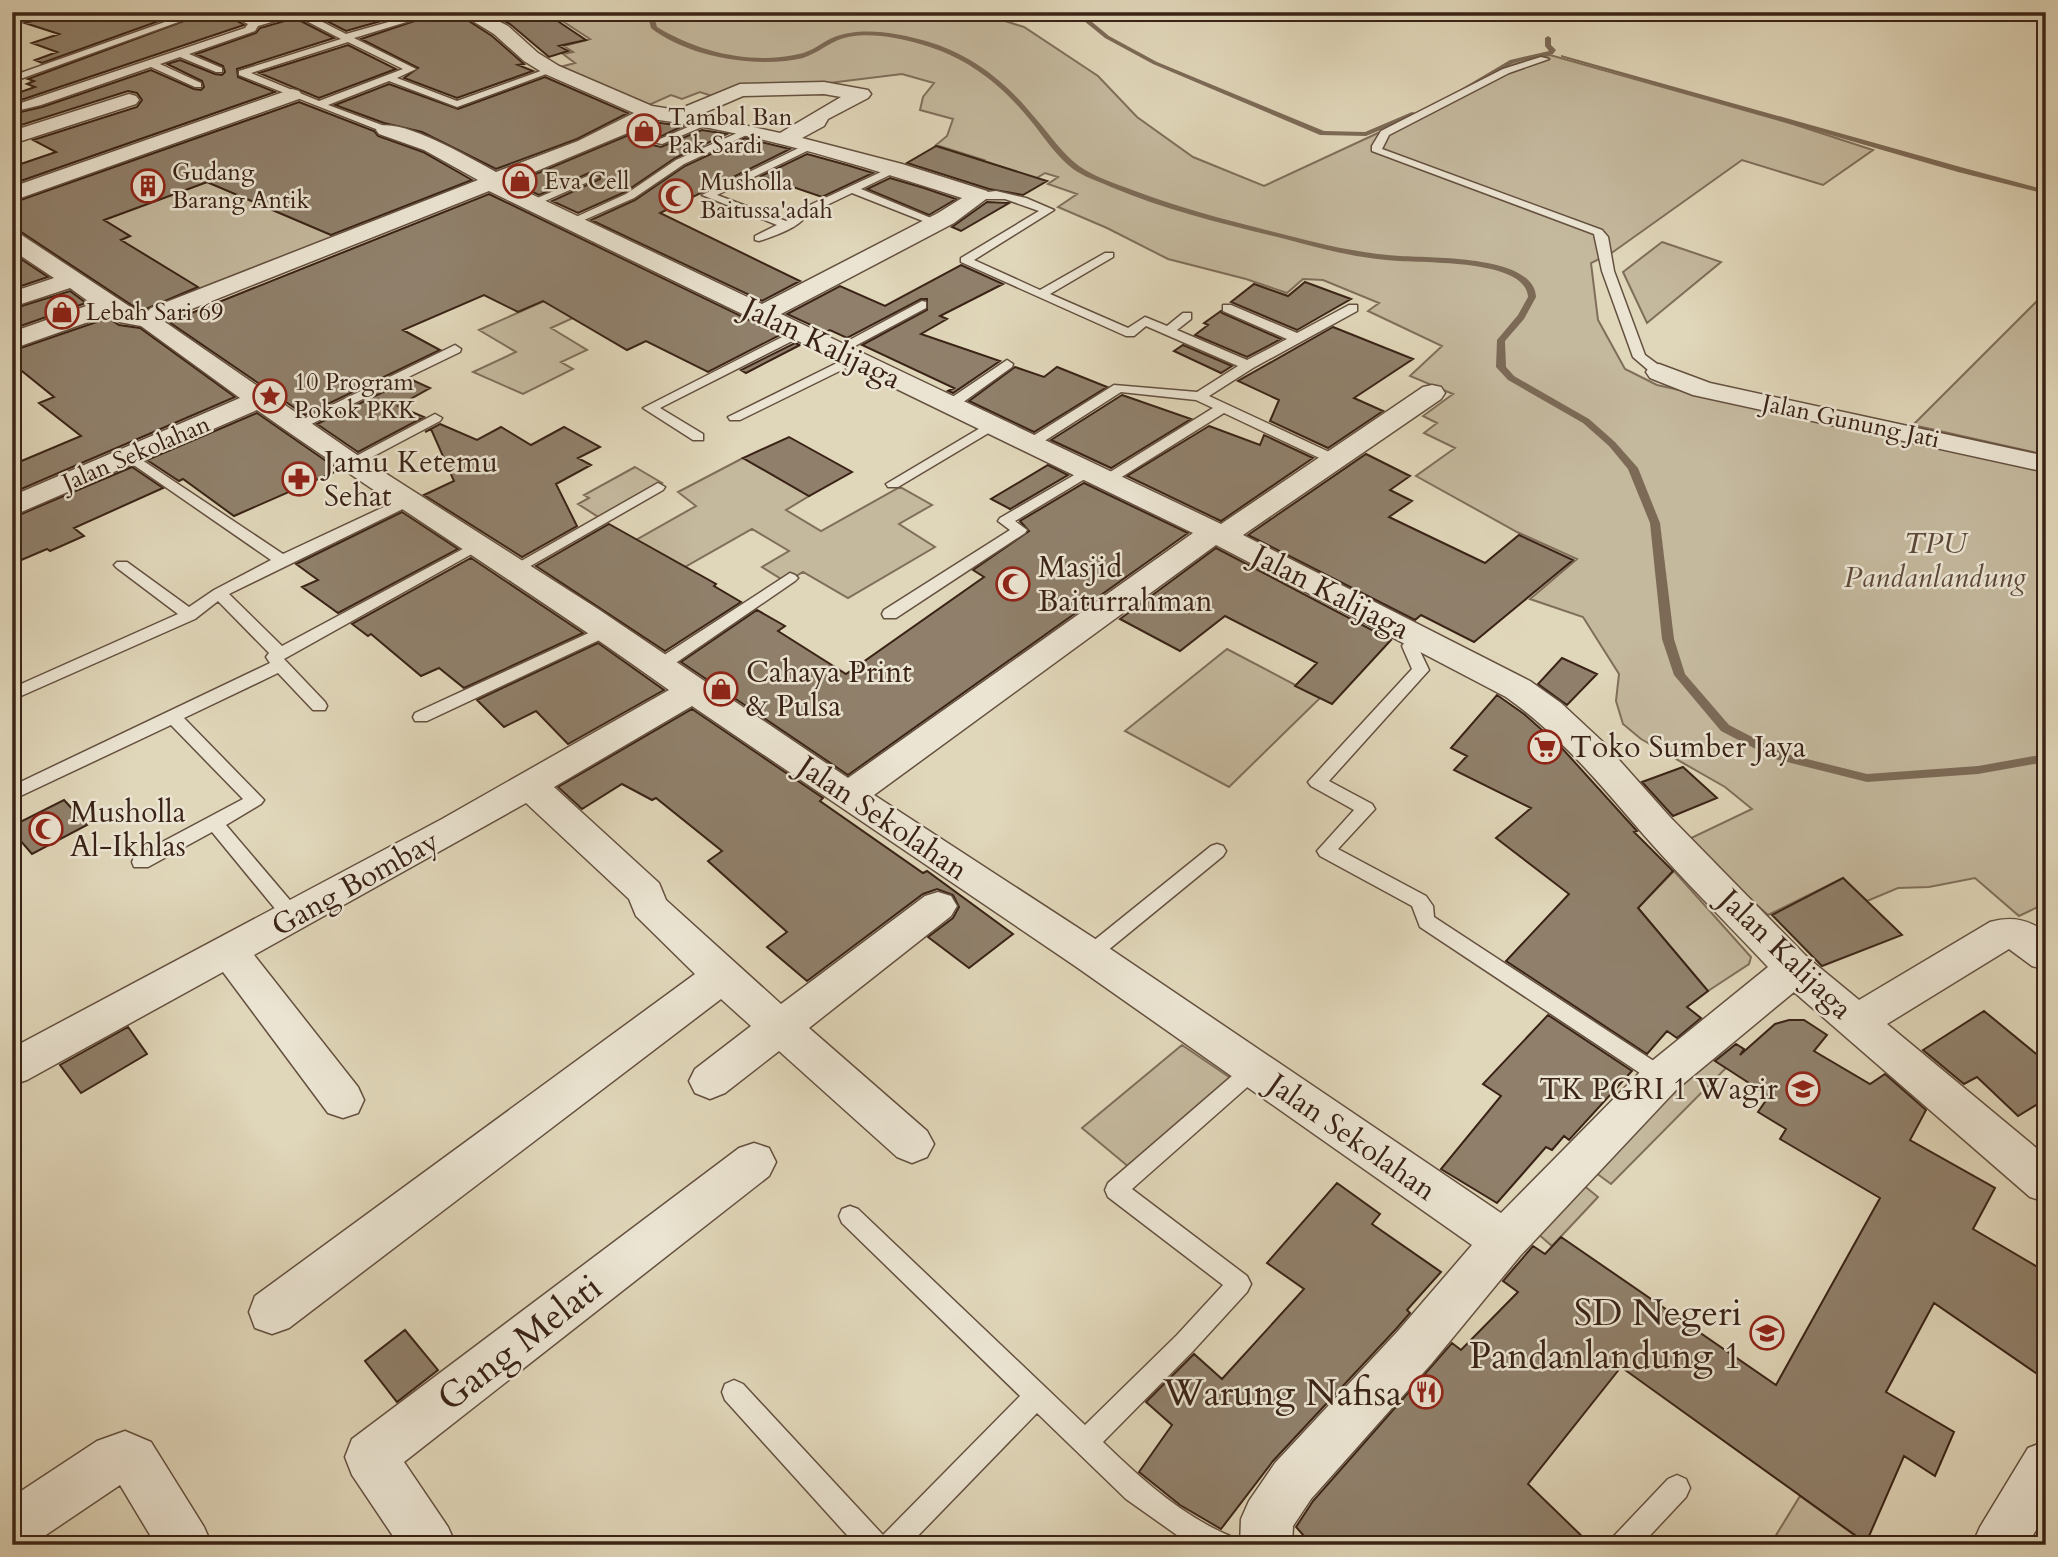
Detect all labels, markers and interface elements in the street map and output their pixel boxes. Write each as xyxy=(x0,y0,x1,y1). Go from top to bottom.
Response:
place label: Tambal Ban Pak Sardi xyxy=(668,101,793,162)
shop icon: Tambal Ban Pak Sardi xyxy=(625,112,663,150)
place label: Gudang Barang Antik xyxy=(172,156,309,217)
shop icon: Eva Cell xyxy=(501,162,539,200)
place label: Eva Cell xyxy=(544,165,629,198)
place label: Musholla Baitussa'adah xyxy=(700,166,833,227)
building icon: Gudang Barang Antik xyxy=(129,167,167,205)
mosque icon: Musholla Baitussa'adah xyxy=(657,177,695,215)
street label: Jalan Kalijaga xyxy=(732,286,908,399)
shop icon: Lebah Sari 69 xyxy=(43,293,81,331)
place label: Lebah Sari 69 xyxy=(86,296,223,329)
place label: 10 Program Pokok PKK xyxy=(294,366,416,427)
place icon: 10 Program Pokok PKK xyxy=(251,377,289,415)
street label: Jalan Gunung Jati xyxy=(1756,386,1943,456)
street label: Jalan Sekolahan xyxy=(55,407,215,501)
place label: Jamu Ketemu Sehat xyxy=(320,442,498,517)
pharmacy icon: Jamu Ketemu Sehat xyxy=(280,460,318,498)
park label: TPU Pandanlandung xyxy=(1844,523,2027,598)
street label: Jalan Kalijaga xyxy=(1242,533,1416,650)
place label: Masjid Baiturrahman xyxy=(1038,547,1212,622)
mosque icon: Masjid Baiturrahman xyxy=(994,565,1032,603)
place label: Cahaya Print & Pulsa xyxy=(746,652,912,727)
shop icon: Cahaya Print & Pulsa xyxy=(702,670,740,708)
place label: Toko Sumber Jaya xyxy=(1570,727,1806,768)
supermarket icon: Toko Sumber Jaya xyxy=(1526,728,1564,766)
street label: Jalan Sekolahan xyxy=(786,744,976,890)
place label: Musholla Al-Ikhlas xyxy=(70,792,186,867)
mosque icon: Musholla Al-Ikhlas xyxy=(27,810,65,848)
street label: Gang Bombay xyxy=(264,820,446,946)
street label: Jalan Kalijaga xyxy=(1707,877,1862,1029)
street label: Jalan Sekolahan xyxy=(1256,1062,1444,1211)
place label: TK PGRI 1 Wagir xyxy=(1539,1069,1778,1110)
school or university icon: TK PGRI 1 Wagir xyxy=(1784,1070,1822,1108)
street label: Gang Melati xyxy=(427,1263,612,1423)
place label: SD Negeri Pandanlandung 1 xyxy=(1469,1288,1742,1381)
school or university icon: SD Negeri Pandanlandung 1 xyxy=(1748,1314,1786,1352)
place label: Warung Nafisa xyxy=(1162,1368,1402,1418)
restaurant icon: Warung Nafisa xyxy=(1407,1373,1445,1411)

